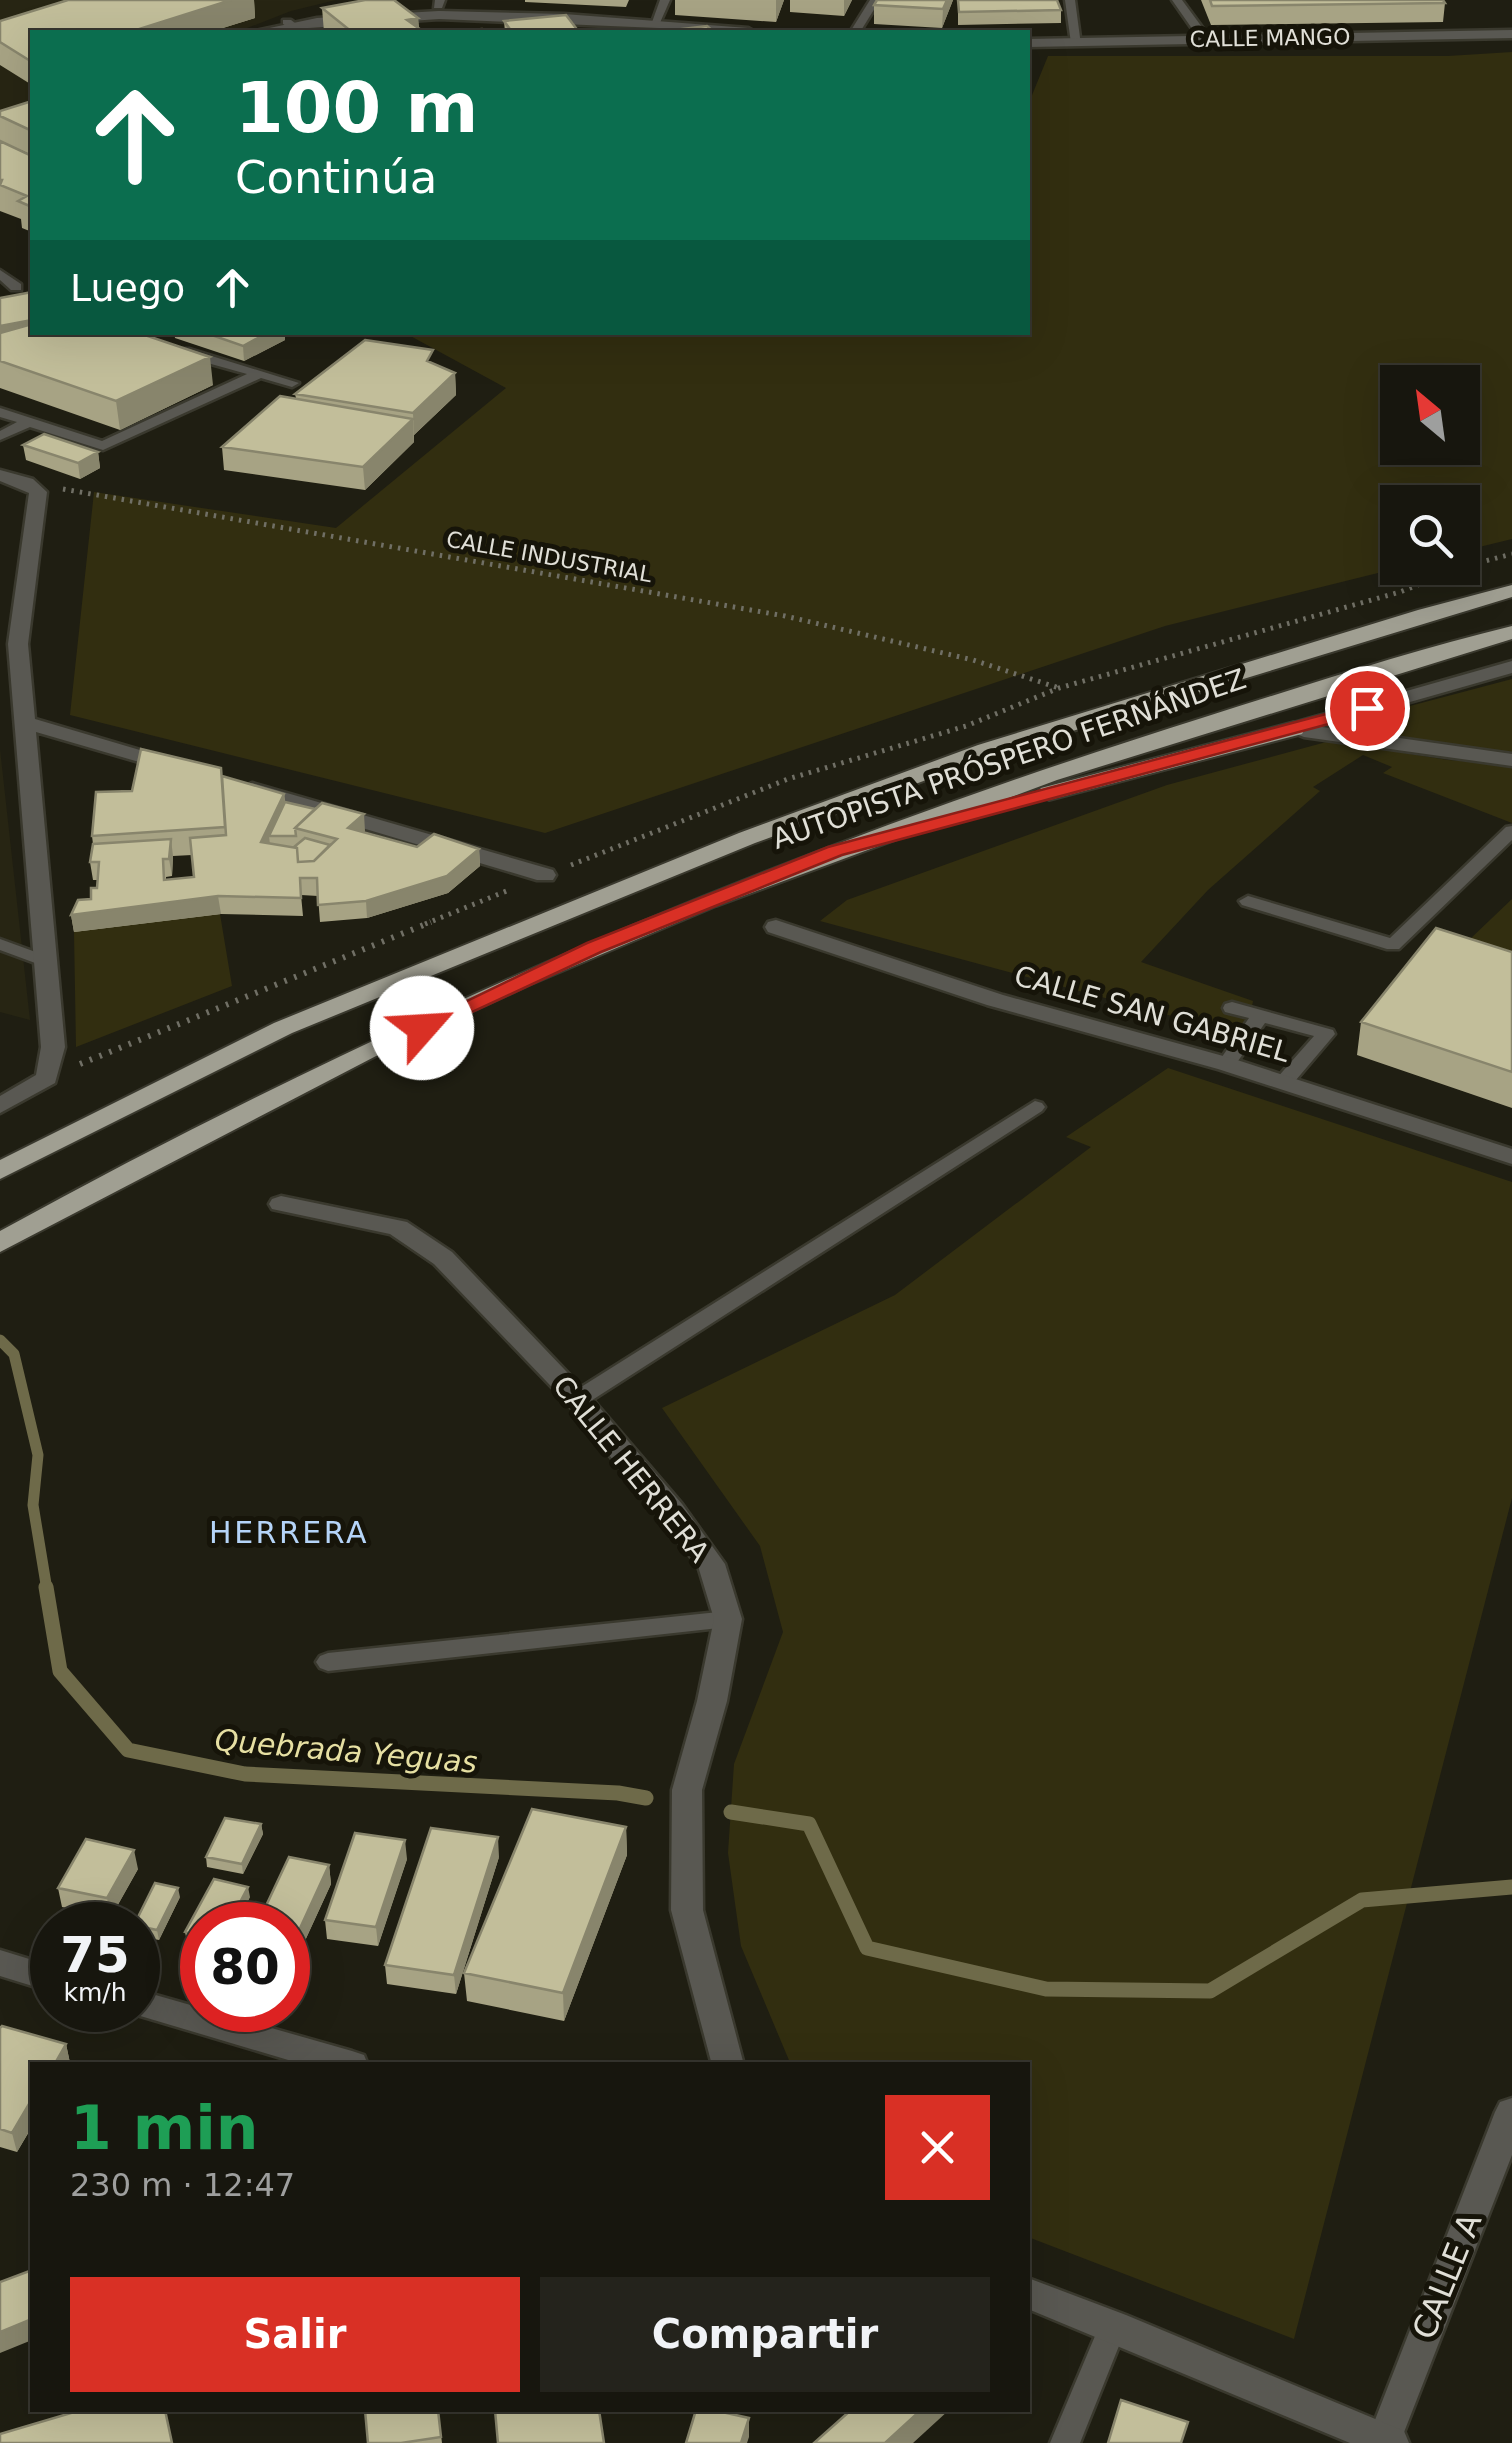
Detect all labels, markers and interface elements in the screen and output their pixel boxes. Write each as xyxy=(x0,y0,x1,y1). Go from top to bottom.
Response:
street label: CALLE MANGO xyxy=(1189,24,1351,52)
text: 100 m xyxy=(235,67,478,149)
icon: ahead xyxy=(70,70,200,200)
text: Continúa xyxy=(235,151,437,204)
icon: ahead xyxy=(205,260,260,315)
text: Luego xyxy=(70,266,185,310)
north arrow xyxy=(1380,365,1480,465)
map controls xyxy=(1380,365,1480,585)
button: search xyxy=(1380,485,1480,585)
street label: CALLE INDUSTRIAL xyxy=(444,527,654,588)
street label: AUTOPISTA PRÓSPERO FERNÁNDEZ xyxy=(768,661,1250,856)
pin xyxy=(1325,666,1410,751)
icon: arrive xyxy=(1340,681,1395,736)
street label: CALLE SAN GABRIEL xyxy=(1011,959,1294,1069)
position arrow xyxy=(370,976,474,1080)
street label: CALLE HERRERA xyxy=(546,1370,716,1568)
district label: HERRERA xyxy=(209,1515,369,1550)
water label: Quebrada Yeguas xyxy=(213,1722,479,1780)
speed limit sign: 80 xyxy=(180,1902,310,2032)
text: 75 xyxy=(60,1926,130,1984)
text: km/h xyxy=(63,1978,127,2007)
text: 1 min xyxy=(70,2093,258,2163)
button: close xyxy=(885,2095,990,2200)
text: 230 m · 12:47 xyxy=(70,2166,295,2204)
street label: CALLE A xyxy=(1405,2208,1489,2344)
button: Salir xyxy=(70,2277,520,2392)
button: Compartir xyxy=(540,2277,990,2392)

